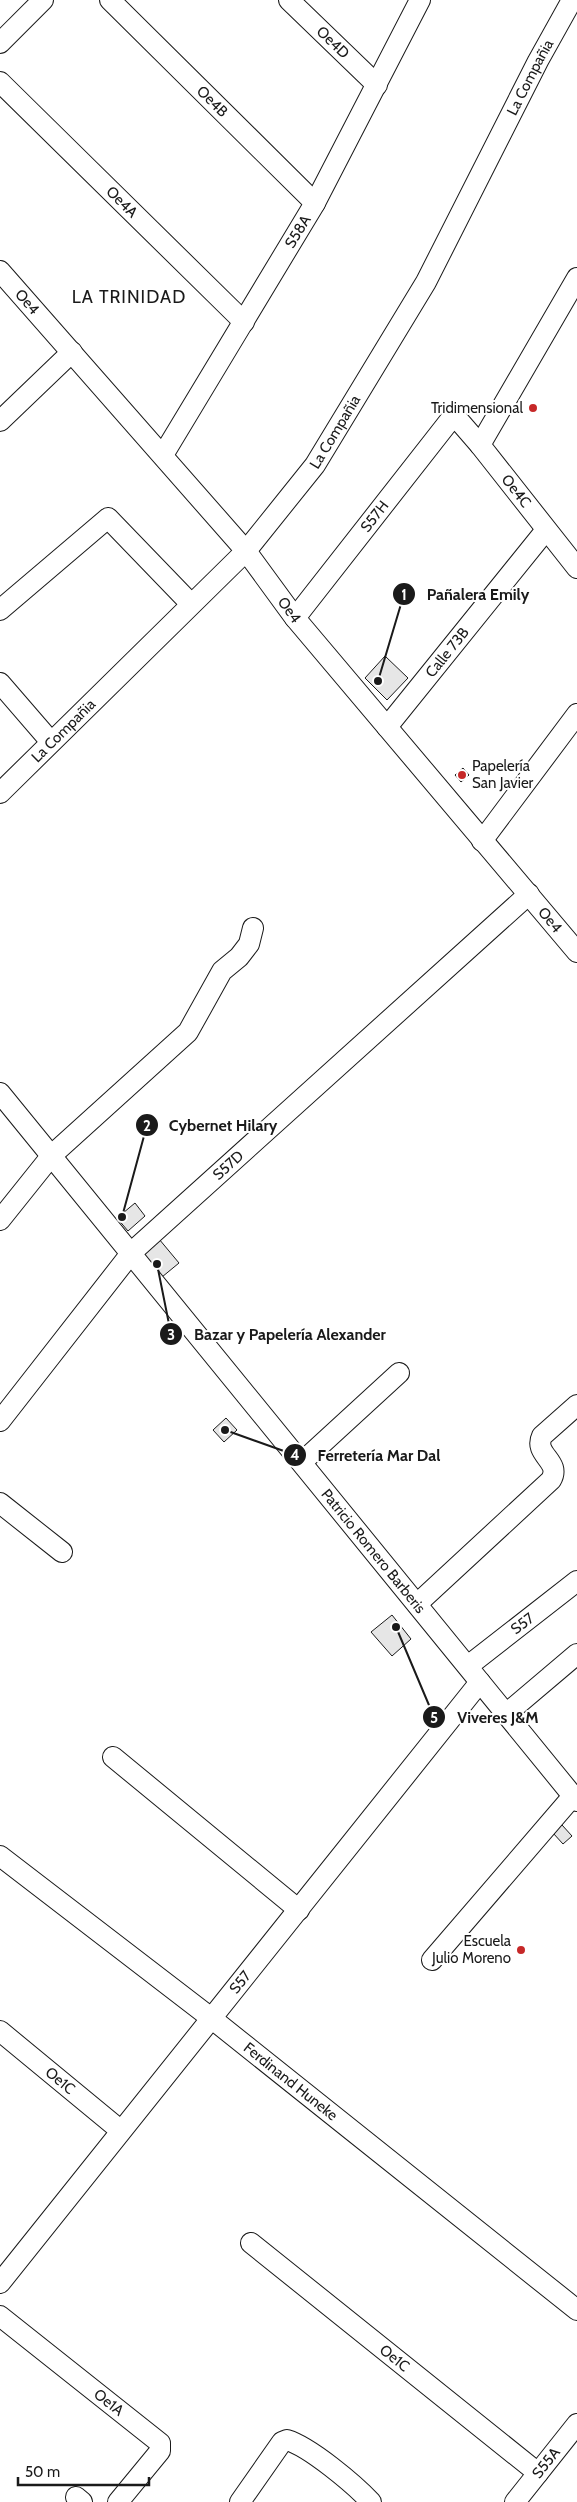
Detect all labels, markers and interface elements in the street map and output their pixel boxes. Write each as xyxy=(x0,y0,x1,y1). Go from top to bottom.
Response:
street label: Oe4D xyxy=(313,22,353,62)
street label: La Compañia xyxy=(503,36,558,118)
street label: Oe4B xyxy=(193,82,232,121)
street label: Oe4A xyxy=(102,182,142,222)
street label: S58A xyxy=(281,211,315,251)
street label: Oe4 xyxy=(11,285,43,318)
district label: LA TRINIDAD xyxy=(72,286,186,308)
street label: La Compañia xyxy=(306,391,365,472)
place label: Tridimensional xyxy=(431,399,523,417)
marker: Tridimensional xyxy=(527,402,539,414)
street label: Oe4C xyxy=(498,471,535,511)
street label: S57H xyxy=(357,497,392,536)
callout: Pañalera Emily xyxy=(392,579,539,610)
text: Pañalera Emily xyxy=(427,585,530,604)
text: 1 xyxy=(401,586,407,604)
street label: Oe4 xyxy=(274,594,305,627)
street label: Calle 73B xyxy=(422,624,473,681)
street label: La Compañia xyxy=(28,695,100,766)
place label: Papelería San Javier xyxy=(472,757,534,792)
marker: Papelería San Javier xyxy=(456,769,468,781)
street label: Oe4 xyxy=(534,904,566,937)
callout: Cybernet Hilary xyxy=(134,1110,288,1141)
text: Cybernet Hilary xyxy=(169,1116,278,1135)
text: 2 xyxy=(143,1117,151,1135)
street label: S57D xyxy=(209,1147,247,1184)
callout: Bazar y Papelería Alexander xyxy=(159,1319,396,1350)
text: Bazar y Papelería Alexander xyxy=(194,1325,387,1344)
text: 3 xyxy=(167,1326,175,1344)
callout: Ferretería Mar Dal xyxy=(283,1440,450,1471)
text: 4 xyxy=(290,1446,300,1464)
text: Ferretería Mar Dal xyxy=(318,1446,440,1465)
street label: Patricio Romero Barberis xyxy=(317,1485,429,1617)
street label: S57 xyxy=(507,1609,538,1638)
callout: Viveres J&M xyxy=(422,1702,548,1733)
text: Viveres J&M xyxy=(457,1708,539,1727)
text: 5 xyxy=(430,1709,438,1727)
place label: Escuela Julio Moreno xyxy=(431,1932,512,1967)
marker: Escuela Julio Moreno xyxy=(515,1944,527,1956)
street label: S57 xyxy=(226,1967,255,1997)
street label: Ferdinand Huneke xyxy=(240,2039,342,2125)
street label: Oe1C xyxy=(42,2063,79,2098)
street label: Oe1C xyxy=(376,2341,413,2375)
street label: Oe1A xyxy=(90,2385,128,2420)
street label: S55A xyxy=(528,2443,564,2482)
scale bar xyxy=(18,2454,149,2486)
text: 50 m xyxy=(25,2463,60,2481)

